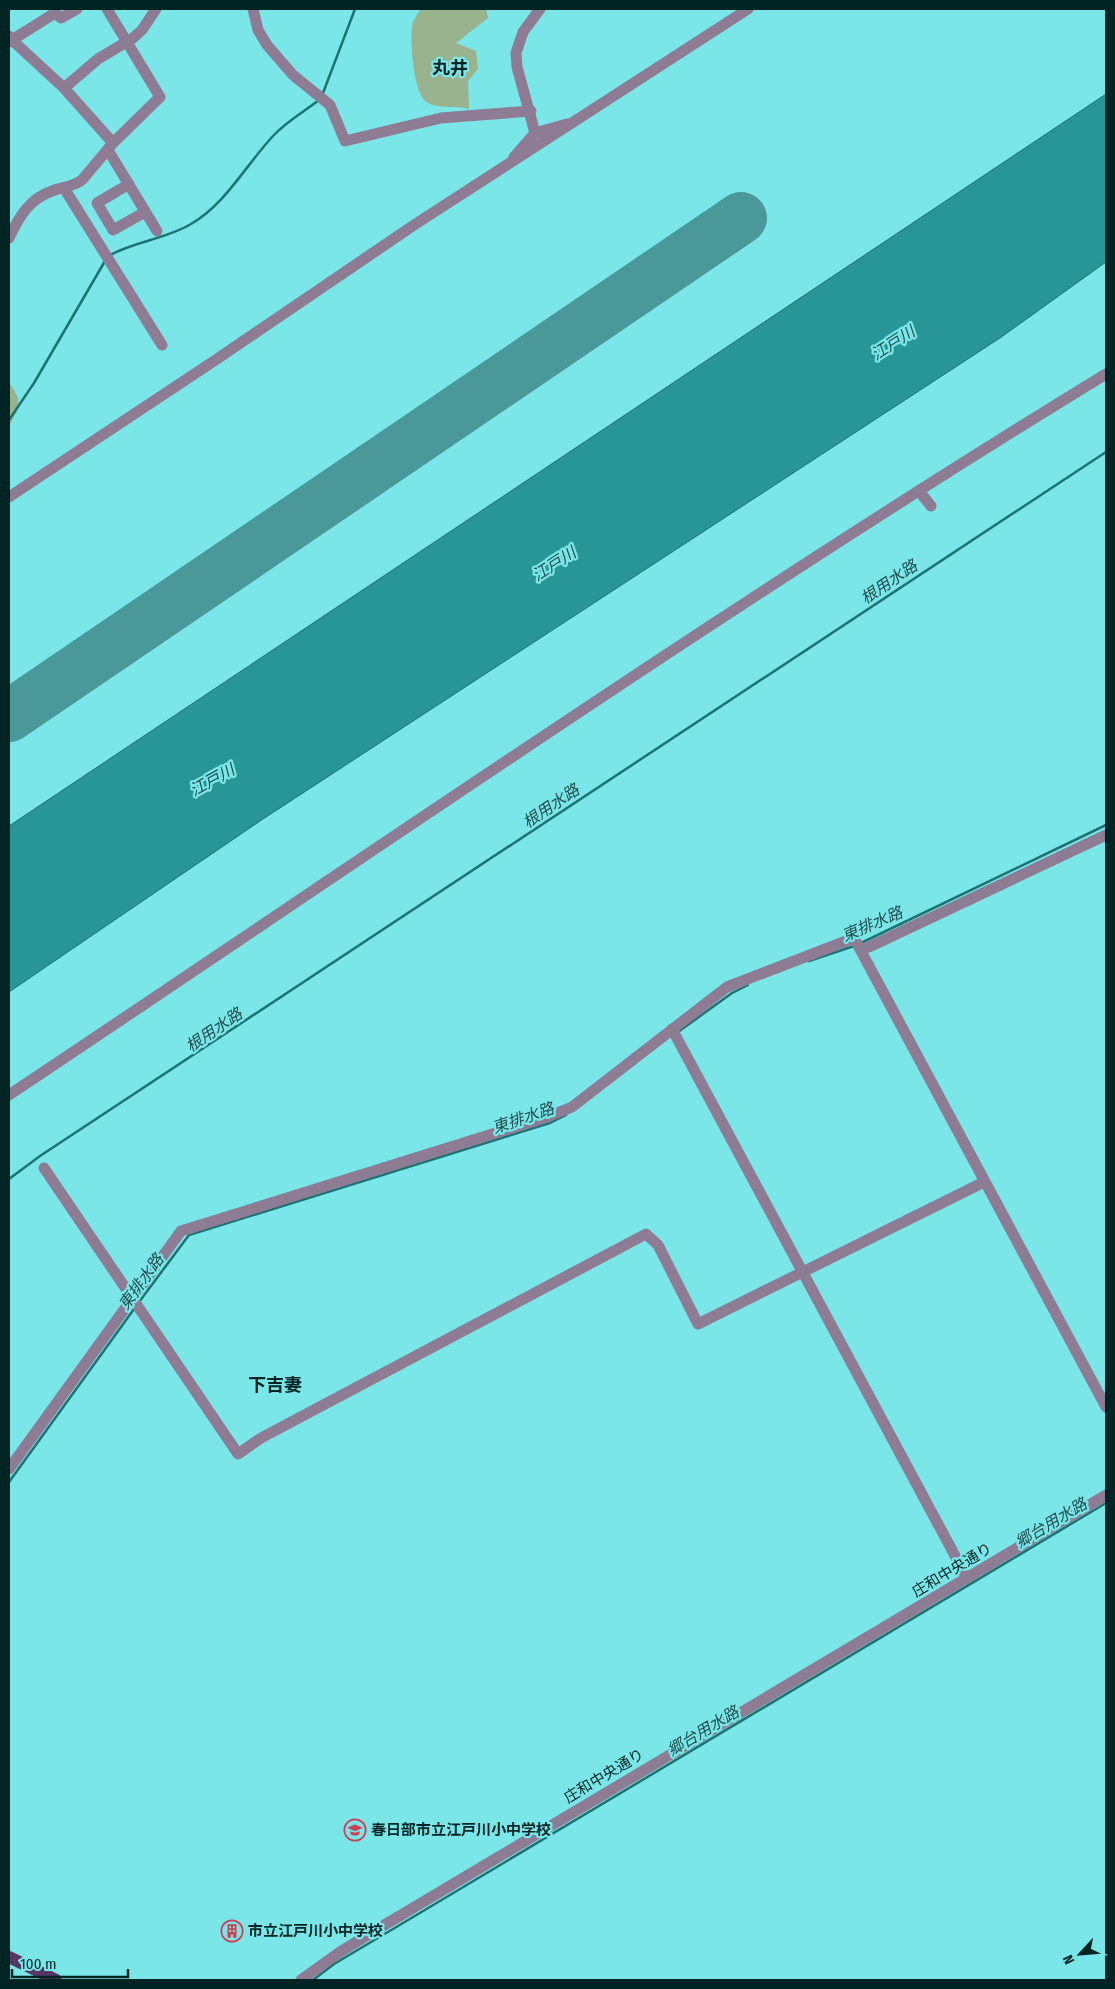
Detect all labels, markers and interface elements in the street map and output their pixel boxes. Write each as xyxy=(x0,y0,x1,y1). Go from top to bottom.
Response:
district label: 丸井 xyxy=(432,57,468,79)
water label: 江戸川 xyxy=(868,321,920,364)
water label: 江戸川 xyxy=(529,542,581,585)
water label: 根用水路 xyxy=(857,555,922,608)
water label: 江戸川 xyxy=(186,759,239,800)
water label: 根用水路 xyxy=(519,779,584,832)
water label: 東排水路 xyxy=(839,902,907,945)
water label: 根用水路 xyxy=(182,1003,247,1056)
water label: 東排水路 xyxy=(490,1098,558,1137)
water label: 東排水路 xyxy=(115,1249,169,1313)
district label: 下吉妻 xyxy=(248,1374,302,1396)
water label: 郷台用水路 xyxy=(1012,1493,1092,1552)
street label: 庄和中央通り xyxy=(909,1539,995,1601)
water label: 郷台用水路 xyxy=(664,1701,744,1760)
street label: 庄和中央通り xyxy=(561,1745,647,1807)
school or university icon: 春日部市立江戸川小中学校 xyxy=(343,1818,367,1842)
place label: 春日部市立江戸川小中学校 xyxy=(371,1821,551,1839)
building icon: 市立江戸川小中学校 xyxy=(220,1919,244,1943)
place label: 市立江戸川小中学校 xyxy=(248,1922,383,1940)
north arrow xyxy=(1055,1929,1105,1979)
scale bar xyxy=(12,1946,129,1978)
text: N xyxy=(1059,1952,1078,1967)
text: 100 m xyxy=(20,1955,57,1973)

